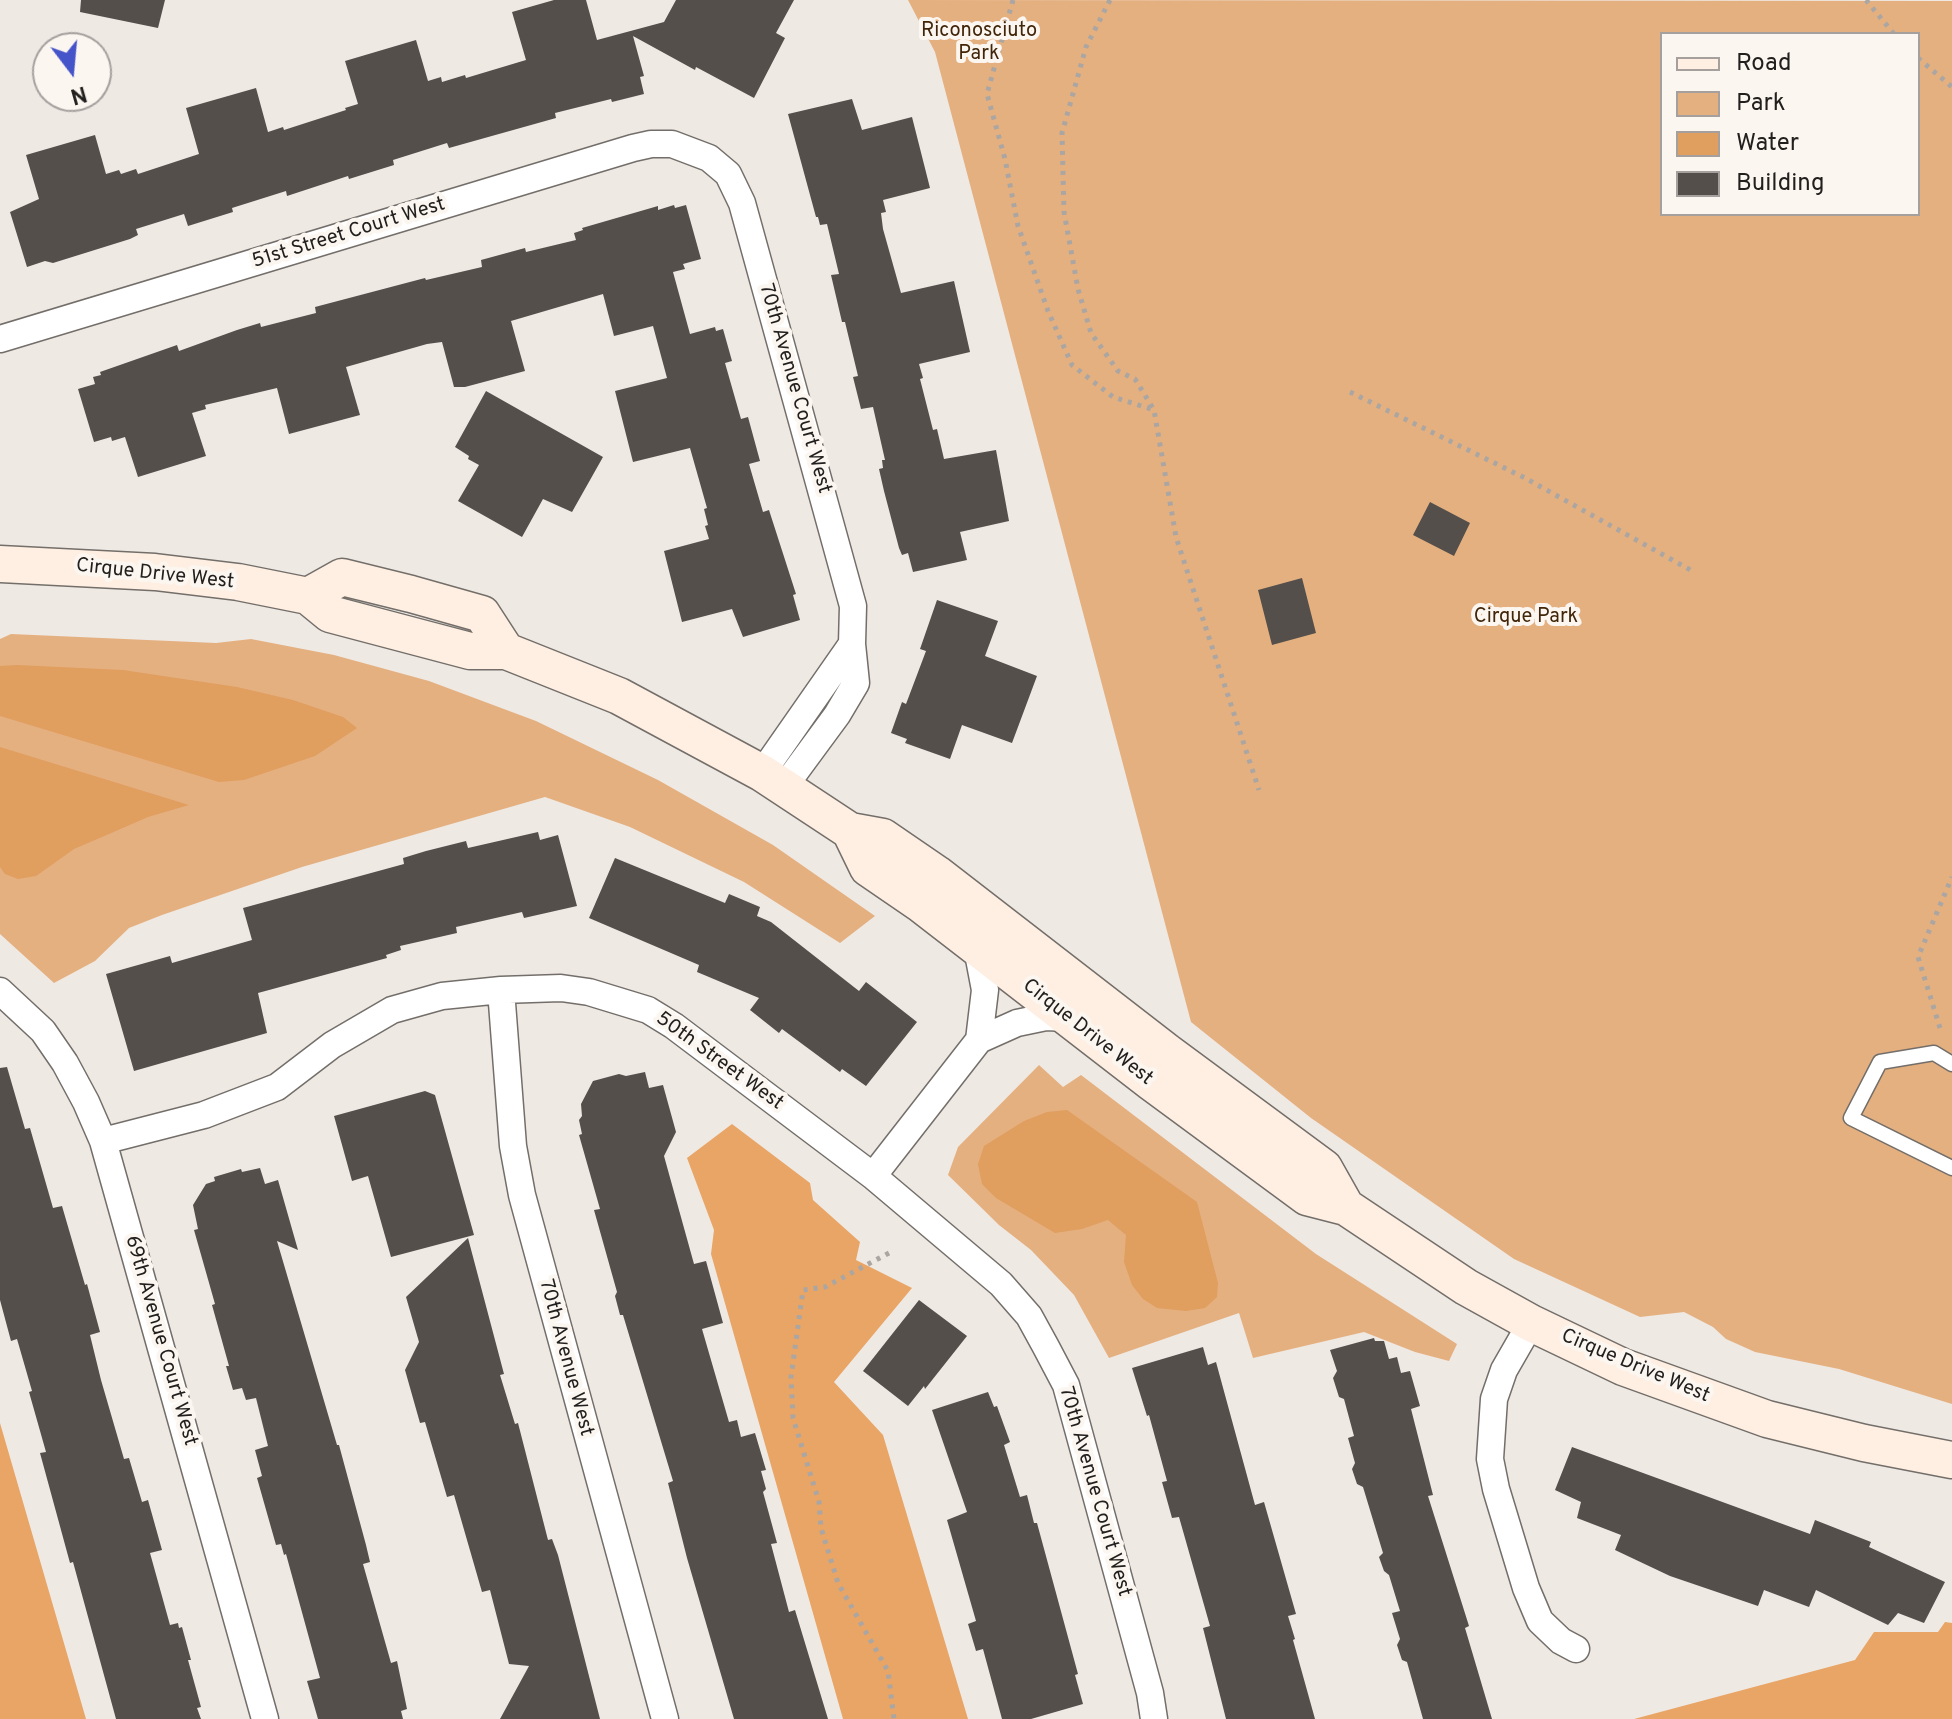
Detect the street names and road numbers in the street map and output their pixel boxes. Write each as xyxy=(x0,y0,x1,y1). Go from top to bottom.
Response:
street label: 51st Street Court West xyxy=(250,193,448,275)
street label: 70th Avenue Court West xyxy=(753,281,835,497)
street label: Cirque Drive West xyxy=(75,555,235,595)
street label: Cirque Drive West xyxy=(1017,975,1157,1091)
street label: 50th Street West xyxy=(651,1008,787,1116)
street label: 69th Avenue Court West xyxy=(118,1233,202,1449)
street label: 70th Avenue West xyxy=(533,1277,597,1439)
street label: Cirque Drive West xyxy=(1557,1325,1713,1409)
street label: 70th Avenue Court West xyxy=(1053,1384,1135,1600)

